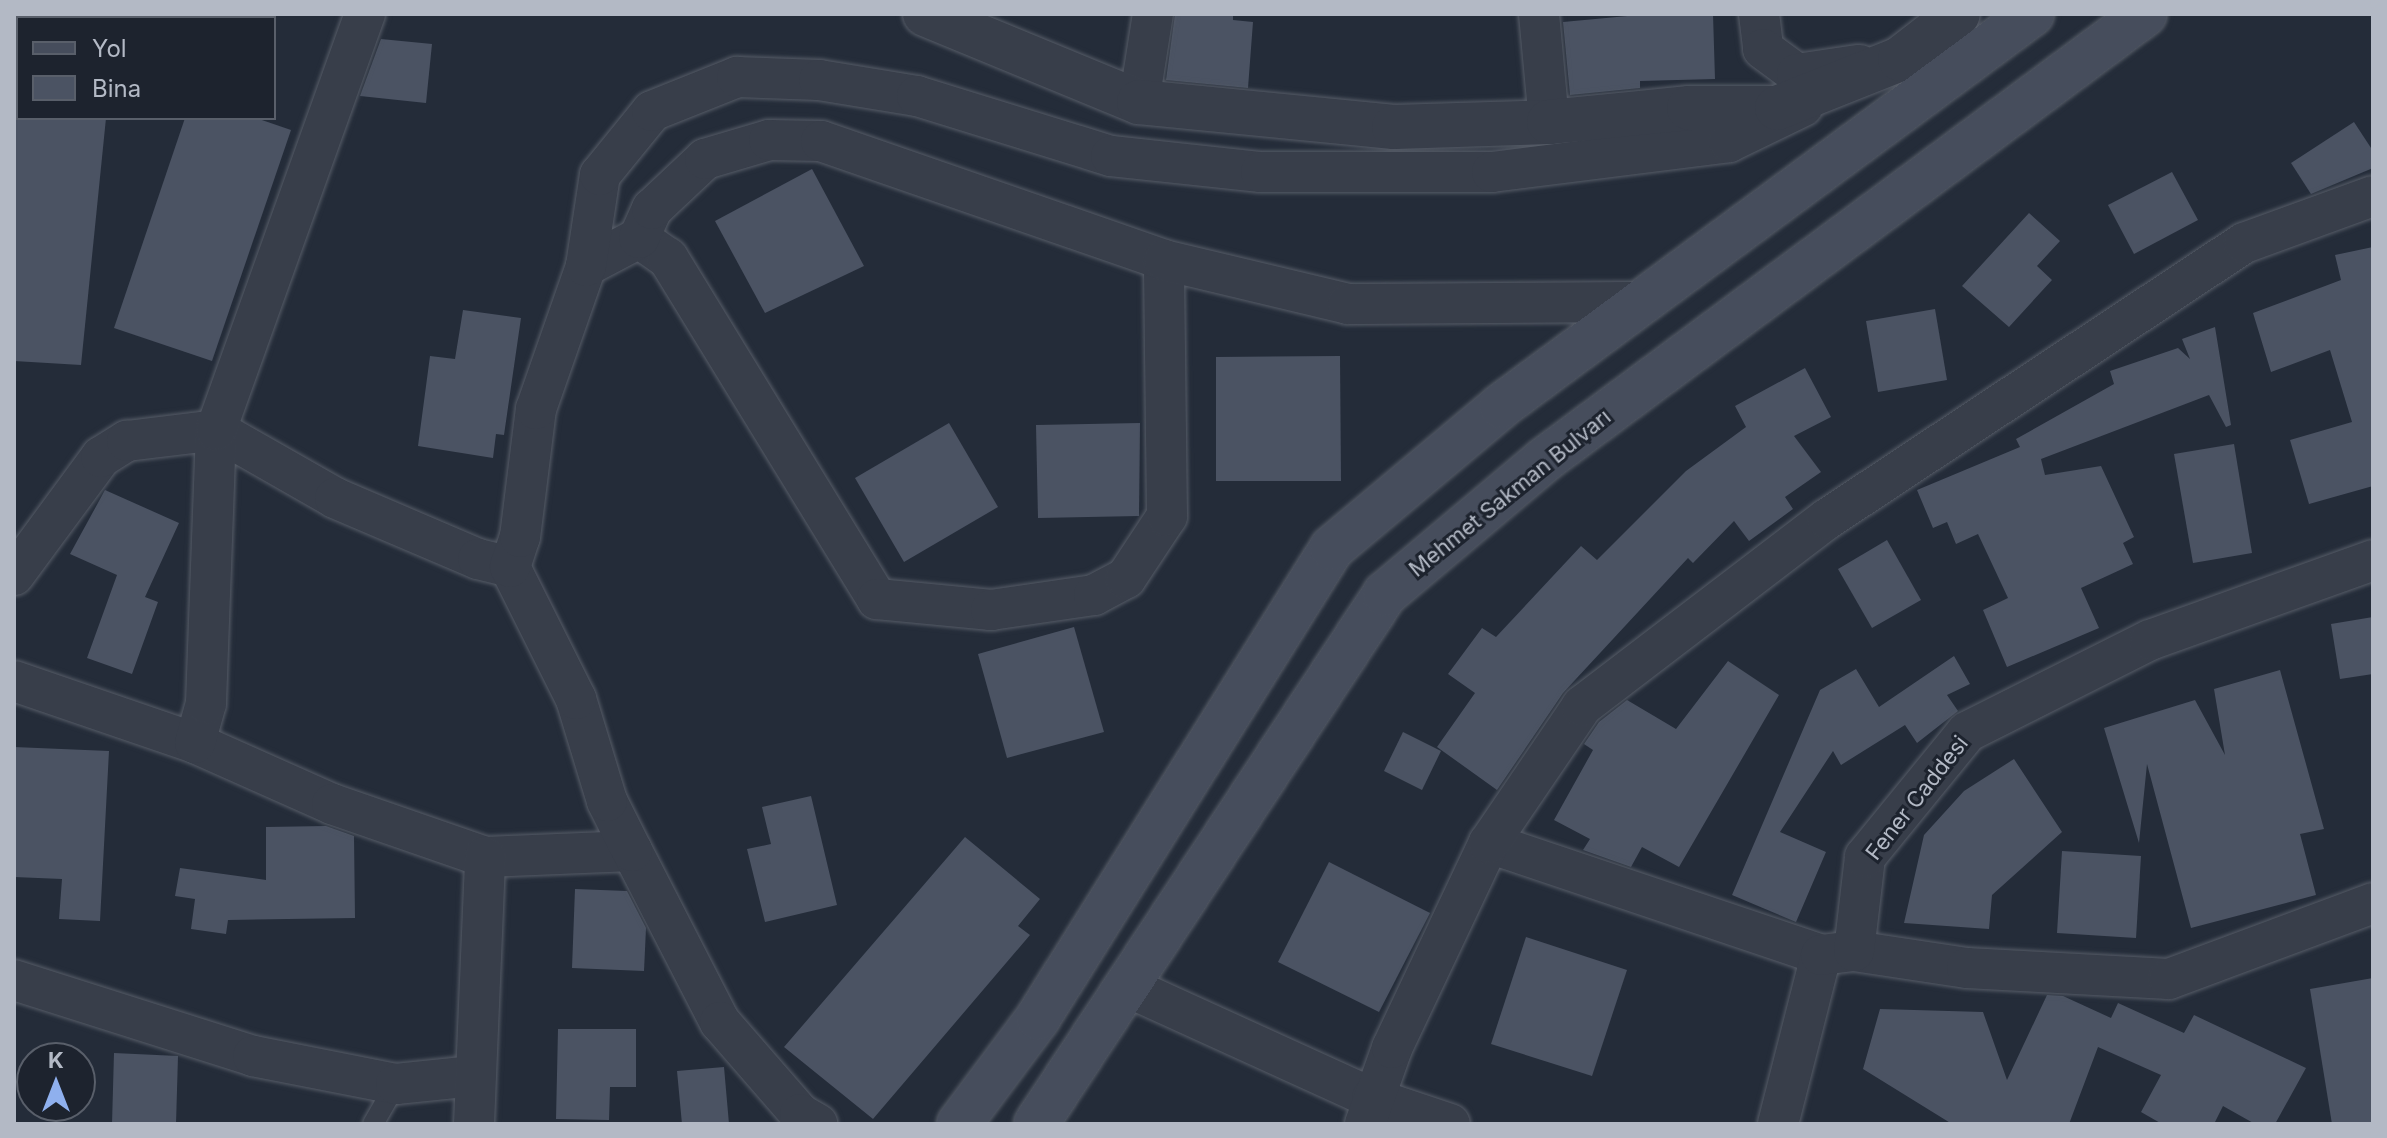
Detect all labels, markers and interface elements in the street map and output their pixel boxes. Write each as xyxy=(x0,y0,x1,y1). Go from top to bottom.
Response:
legend xyxy=(16,16,276,120)
text: Yol xyxy=(92,34,127,63)
text: Bina xyxy=(92,74,141,103)
street label: Mehmet Sakman Bulvarı xyxy=(1404,403,1616,583)
street label: Fener Caddesi xyxy=(1860,731,1974,865)
north arrow xyxy=(16,1042,96,1122)
text: K xyxy=(48,1047,64,1073)

